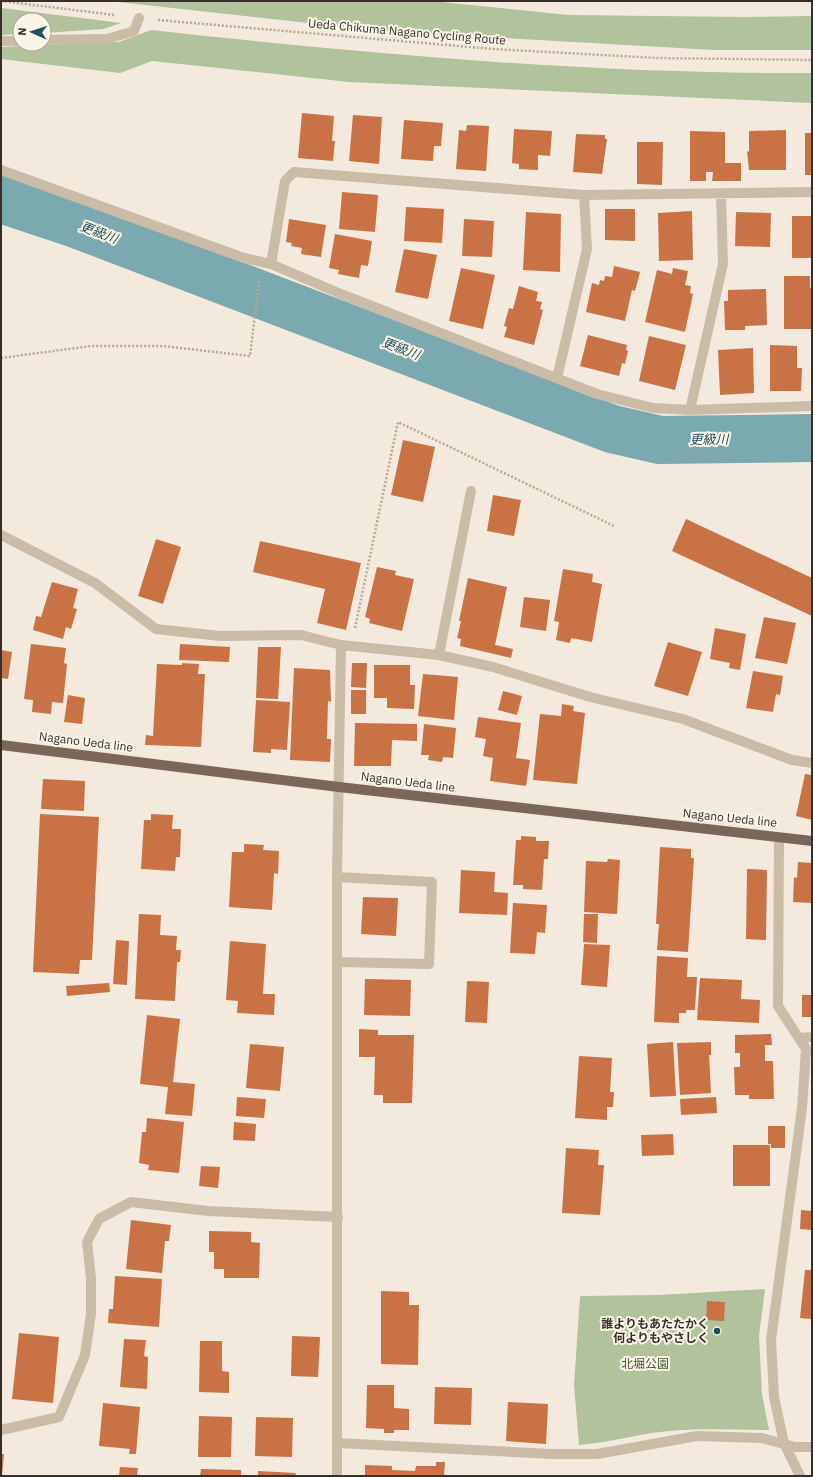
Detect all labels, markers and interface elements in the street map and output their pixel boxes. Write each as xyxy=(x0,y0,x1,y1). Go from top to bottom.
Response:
north arrow xyxy=(12,12,52,52)
street label: Ueda Chikuma Nagano Cycling Route xyxy=(308,15,507,48)
text: N xyxy=(15,27,29,36)
water label: 更級川 xyxy=(78,218,122,248)
water label: 更級川 xyxy=(380,334,424,364)
water label: 更級川 xyxy=(689,431,731,448)
street label: Nagano Ueda line xyxy=(38,728,134,755)
street label: Nagano Ueda line xyxy=(360,768,456,795)
street label: Nagano Ueda line xyxy=(682,805,778,830)
place label: 誰よりもあたたかく 何よりもやさしく xyxy=(601,1316,709,1345)
marker: 誰よりもあたたかく 何よりもやさしく xyxy=(712,1326,722,1336)
park label: 北堀公園 xyxy=(621,1356,669,1371)

